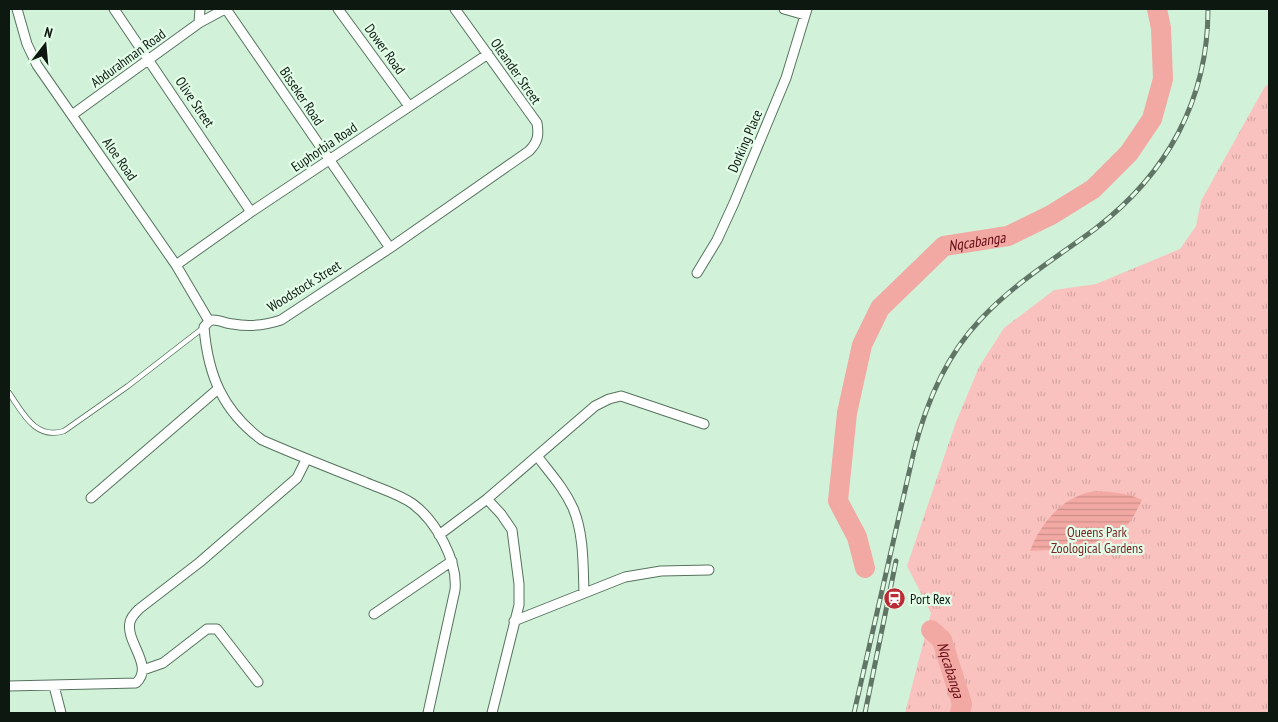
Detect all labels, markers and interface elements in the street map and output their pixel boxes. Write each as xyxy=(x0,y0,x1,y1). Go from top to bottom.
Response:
north arrow xyxy=(20,20,70,70)
street label: Dower Road xyxy=(361,20,409,78)
text: N xyxy=(42,23,55,42)
street label: Abdurahman Road xyxy=(87,25,169,91)
street label: Oleander Street xyxy=(487,35,545,107)
street label: Bisseker Road xyxy=(276,63,328,129)
street label: Olive Street xyxy=(172,73,219,131)
street label: Dorking Place xyxy=(724,107,766,175)
street label: Euphorbia Road xyxy=(288,118,360,176)
street label: Aloe Road xyxy=(99,134,141,184)
water label: Nqcabanga xyxy=(947,227,1007,255)
street label: Woodstock Street xyxy=(264,256,344,316)
park label: Queens Park Zoological Gardens xyxy=(1051,523,1143,557)
station icon: Port Rex xyxy=(882,587,906,611)
place label: Port Rex xyxy=(910,590,951,608)
water label: Nqcabanga xyxy=(934,639,969,701)

